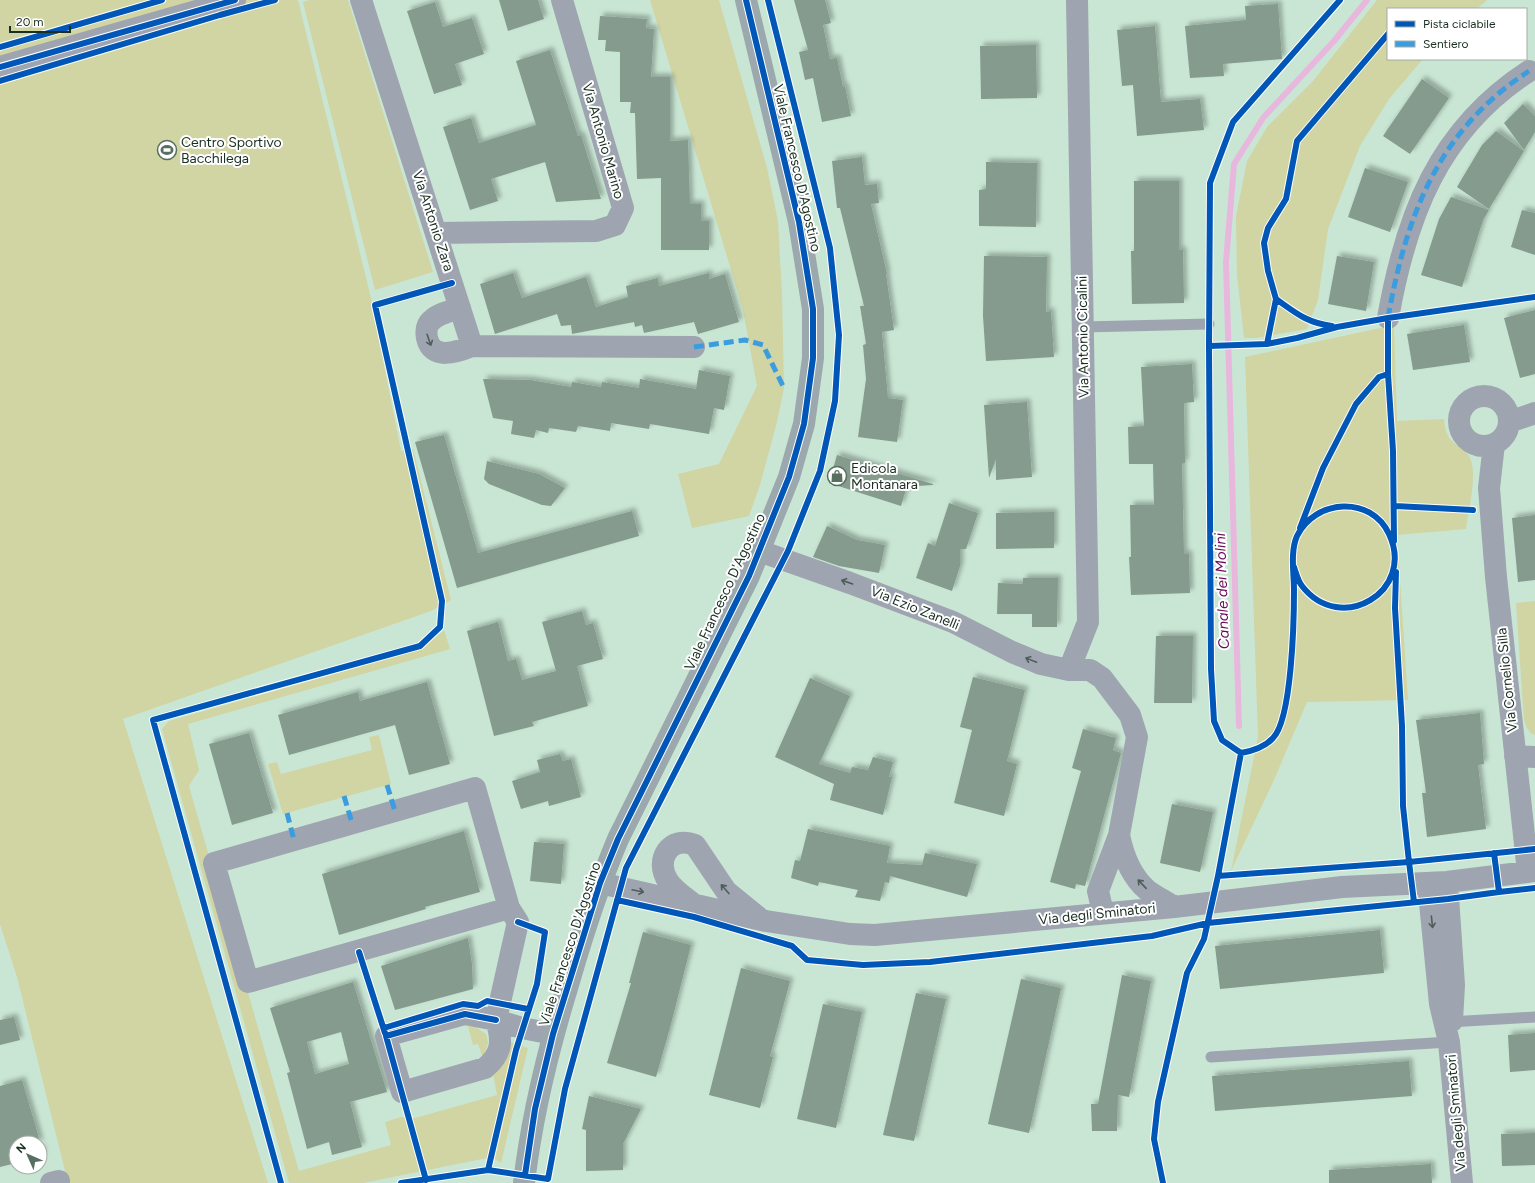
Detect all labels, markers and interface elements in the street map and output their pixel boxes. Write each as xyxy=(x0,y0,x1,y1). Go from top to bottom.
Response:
scale bar xyxy=(10,8,70,34)
legend xyxy=(1387,8,1527,60)
text: 20 m xyxy=(16,15,44,29)
text: Pista ciclabile xyxy=(1423,17,1496,31)
text: Sentiero xyxy=(1423,37,1469,51)
street label: Via Antonio Marino xyxy=(578,81,628,201)
street label: Viale Francesco D'Agostino xyxy=(769,83,825,253)
place label: Centro Sportivo Bacchilega xyxy=(181,134,282,167)
sports icon: Centro Sportivo Bacchilega xyxy=(156,139,178,161)
street label: Via Antonio Zara xyxy=(409,169,457,273)
street label: Via Antonio Cicalini xyxy=(1073,276,1093,398)
one-way arrow xyxy=(425,333,433,345)
place label: Edicola Montanara xyxy=(851,460,918,493)
shop icon: Edicola Montanara xyxy=(826,465,848,487)
street label: Viale Francesco D'Agostino xyxy=(681,511,769,673)
water label: Canale dei Molini xyxy=(1211,532,1233,649)
one-way arrow xyxy=(842,577,854,585)
street label: Via Ezio Zanelli xyxy=(868,582,962,634)
street label: Via Cornelio Silla xyxy=(1493,627,1521,733)
one-way arrow xyxy=(1026,655,1038,663)
street label: Viale Francesco D'Agostino xyxy=(535,860,605,1028)
one-way arrow xyxy=(1137,879,1147,889)
one-way arrow xyxy=(720,883,729,894)
one-way arrow xyxy=(631,888,644,896)
street label: Via degli Sminatori xyxy=(1038,899,1156,929)
one-way arrow xyxy=(1428,915,1435,928)
street label: Via degli Sminatori xyxy=(1442,1054,1470,1172)
north arrow xyxy=(8,1135,48,1175)
text: N xyxy=(14,1141,29,1156)

